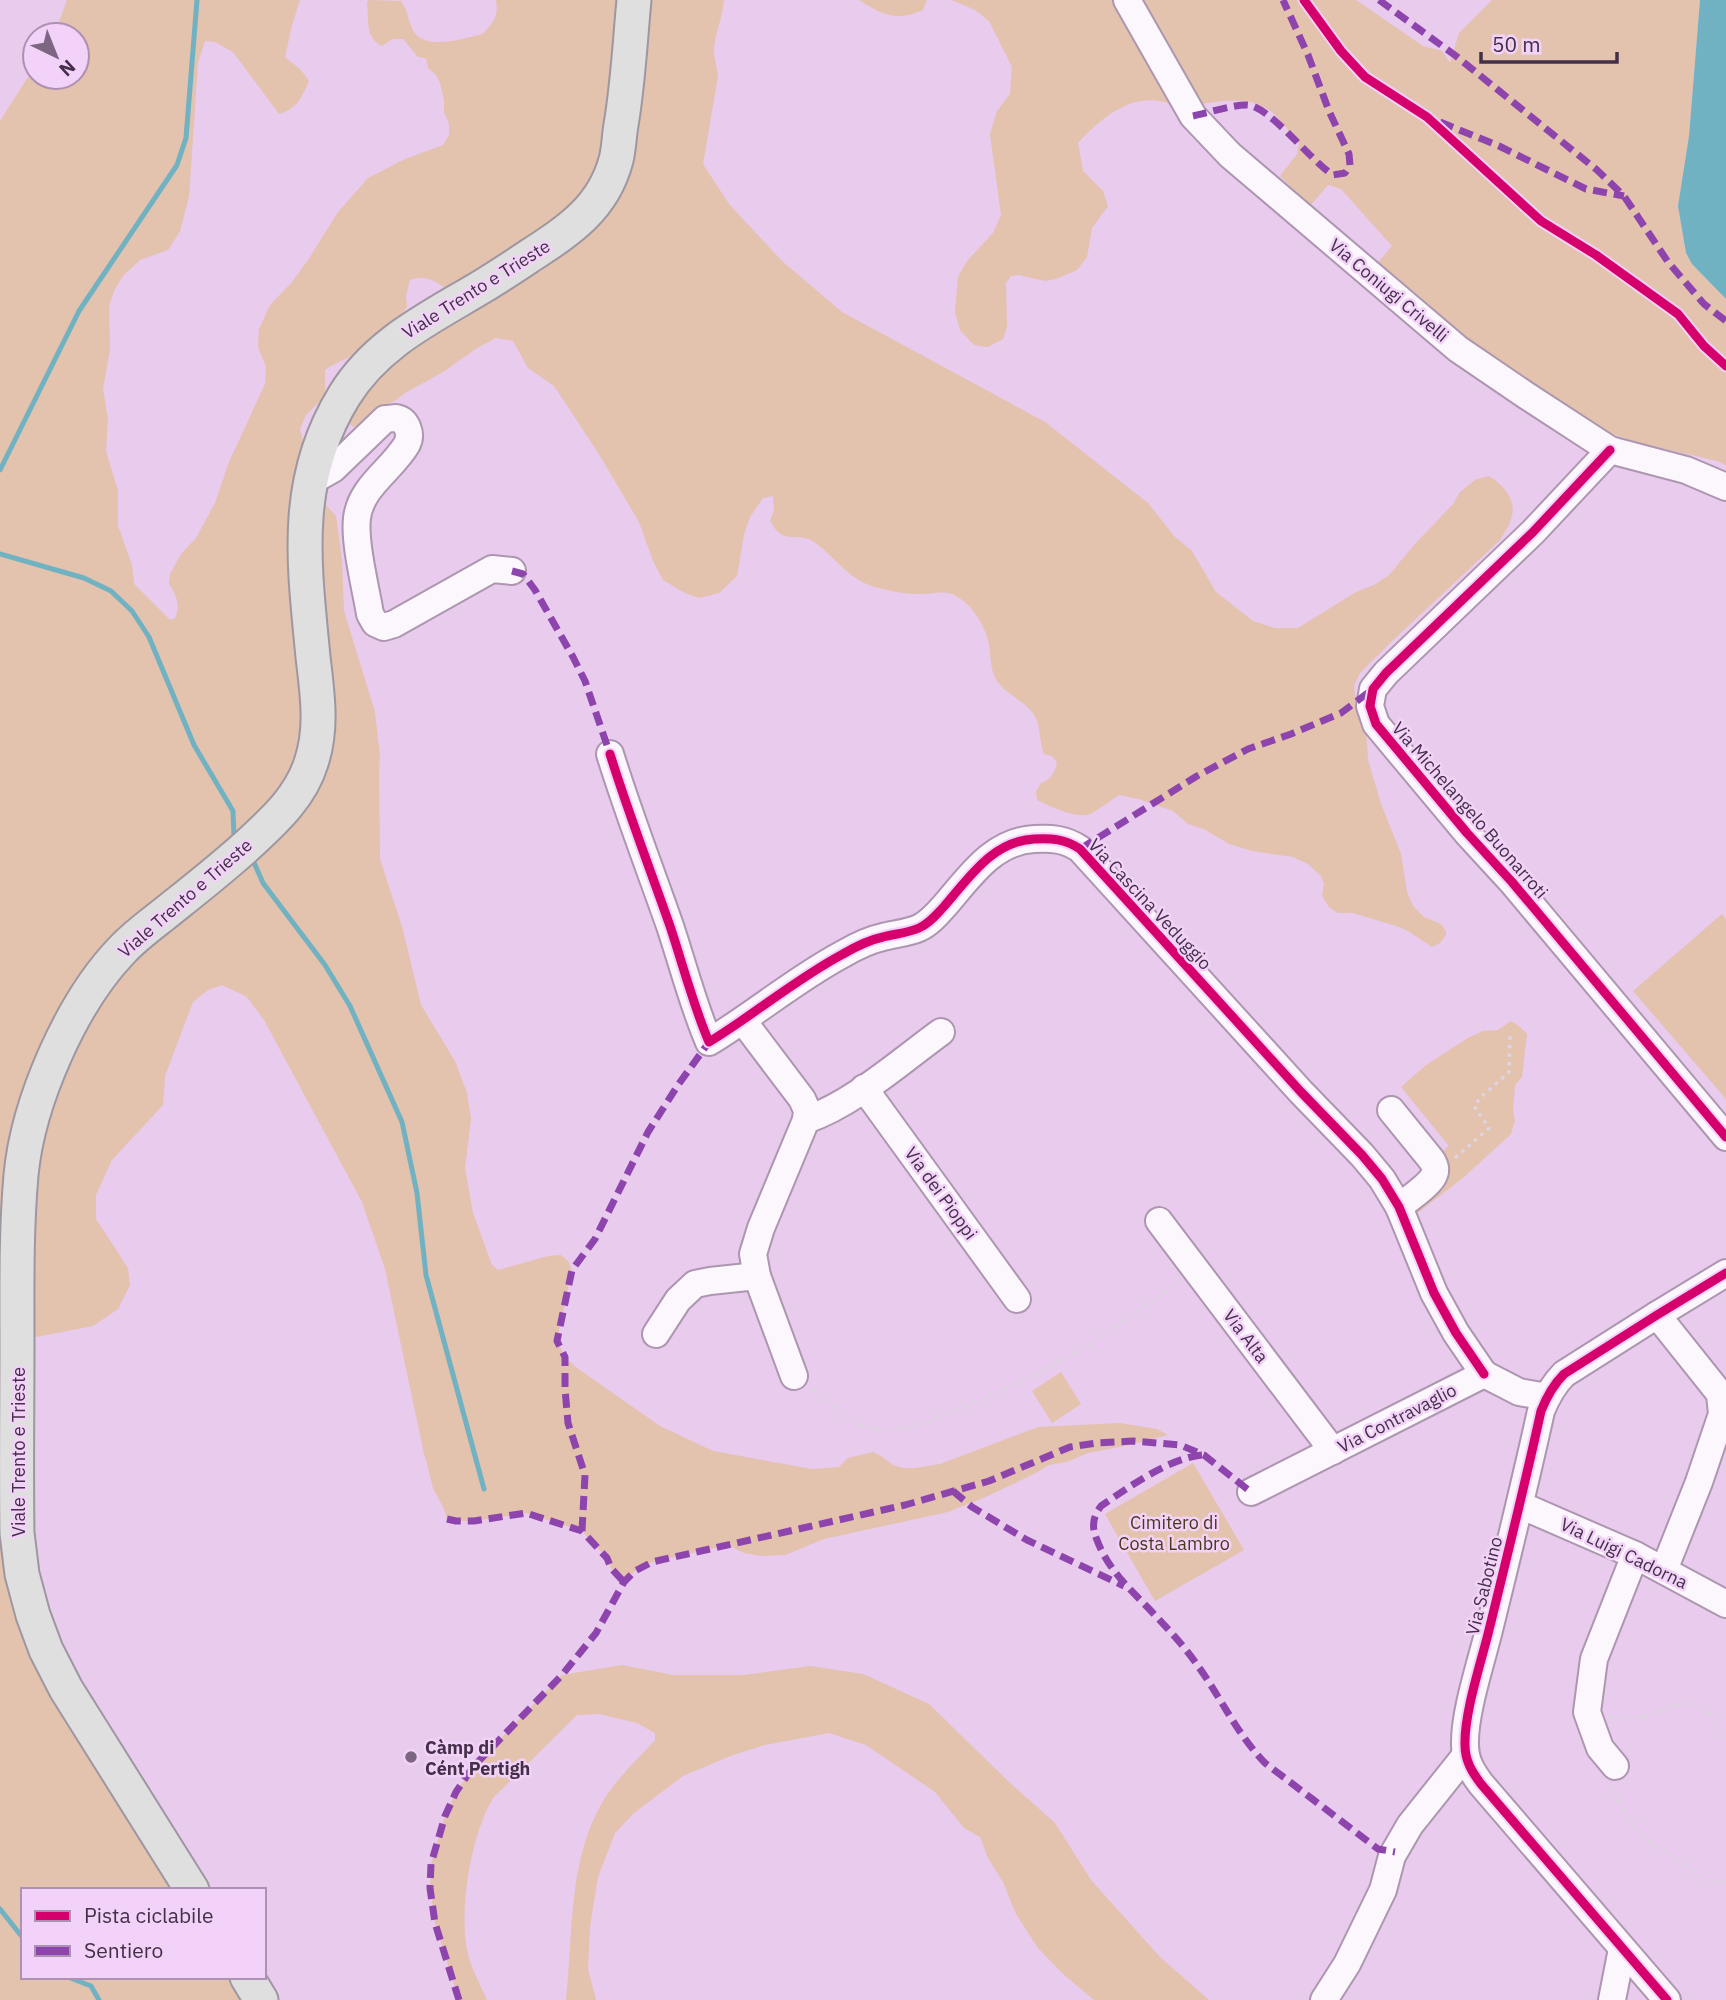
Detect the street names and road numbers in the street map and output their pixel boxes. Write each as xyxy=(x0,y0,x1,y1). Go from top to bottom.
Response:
street label: Via Coniugi Crivelli xyxy=(1325,233,1453,347)
street label: Viale Trento e Trieste xyxy=(398,234,554,344)
street label: Via Michelangelo Buonarroti xyxy=(1387,717,1553,903)
street label: Viale Trento e Trieste xyxy=(113,833,257,962)
street label: Via Cascina Veduggio xyxy=(1083,834,1217,974)
street label: Via dei Pioppi xyxy=(900,1142,982,1244)
street label: Via Alta xyxy=(1218,1304,1274,1368)
street label: Viale Trento e Trieste xyxy=(7,1367,30,1537)
street label: Via Contravaglio xyxy=(1334,1378,1460,1458)
street label: Via Luigi Cadorna xyxy=(1557,1512,1692,1594)
street label: Via Sabotino xyxy=(1461,1534,1507,1638)

